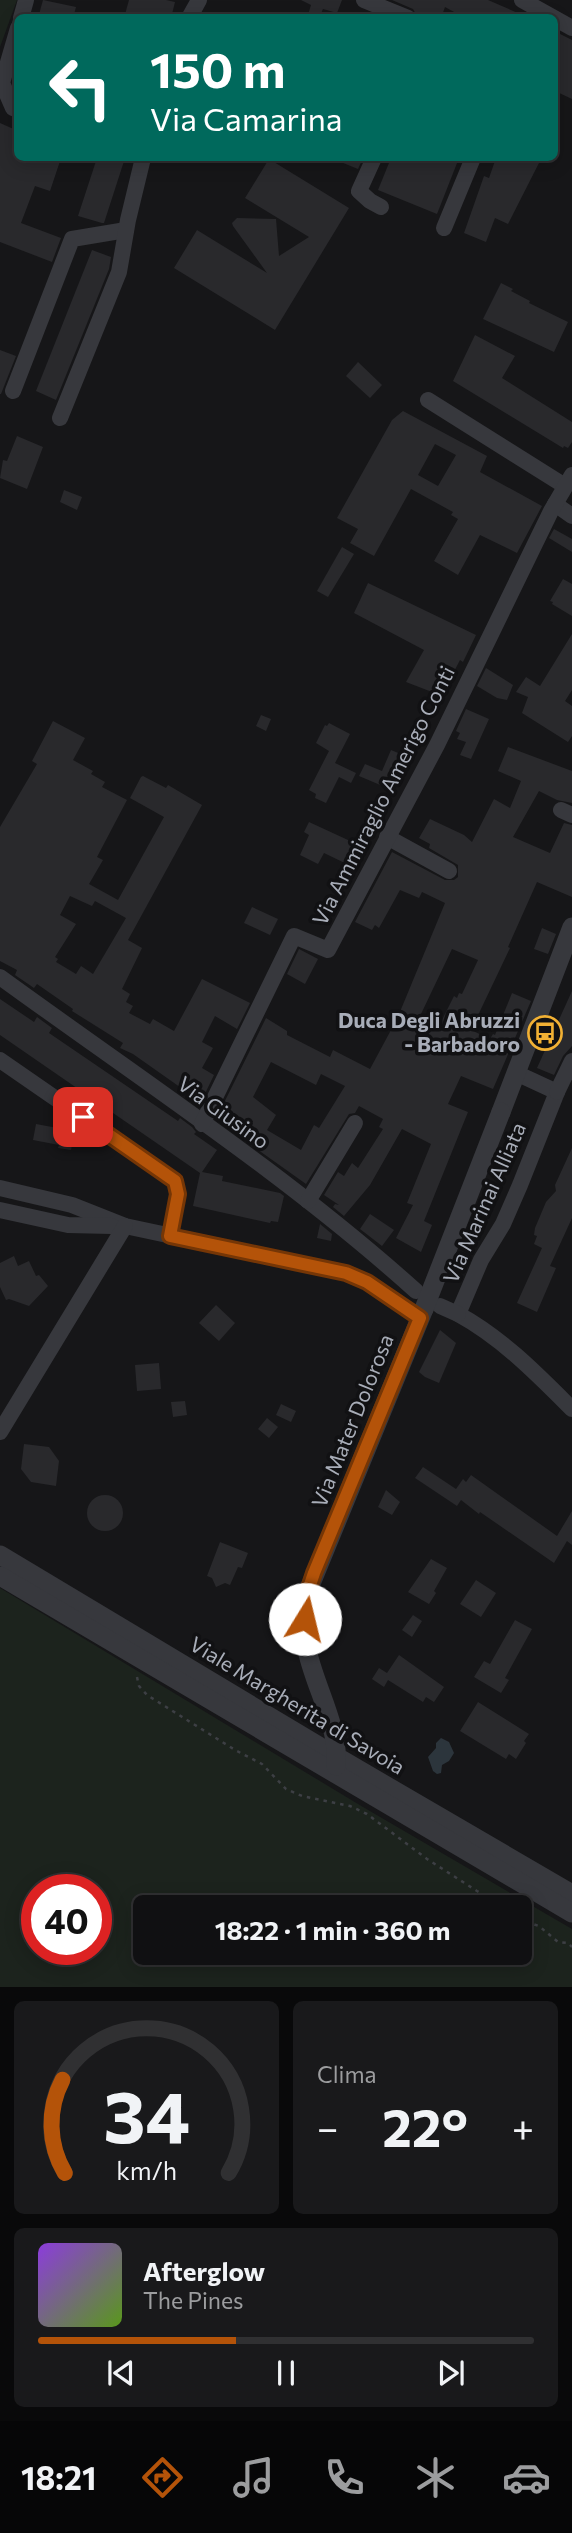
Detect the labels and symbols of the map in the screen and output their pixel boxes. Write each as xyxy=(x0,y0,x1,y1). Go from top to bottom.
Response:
street label: Via Ammiraglio Amerigo Conti xyxy=(306,662,459,929)
place label: Duca Degli Abruzzi - Barbadoro xyxy=(338,1007,520,1056)
bus stop icon: Duca Degli Abruzzi - Barbadoro xyxy=(526,1014,564,1052)
street label: Via Giusino xyxy=(173,1070,274,1153)
pin xyxy=(53,1087,113,1147)
street label: Via Marinai Alliata xyxy=(437,1118,530,1287)
street label: Via Mater Dolorosa xyxy=(305,1330,398,1511)
position arrow xyxy=(268,1582,342,1656)
street label: Viale Margherita di Savoia xyxy=(186,1631,410,1779)
speed limit sign: 40 xyxy=(21,1874,112,1965)

